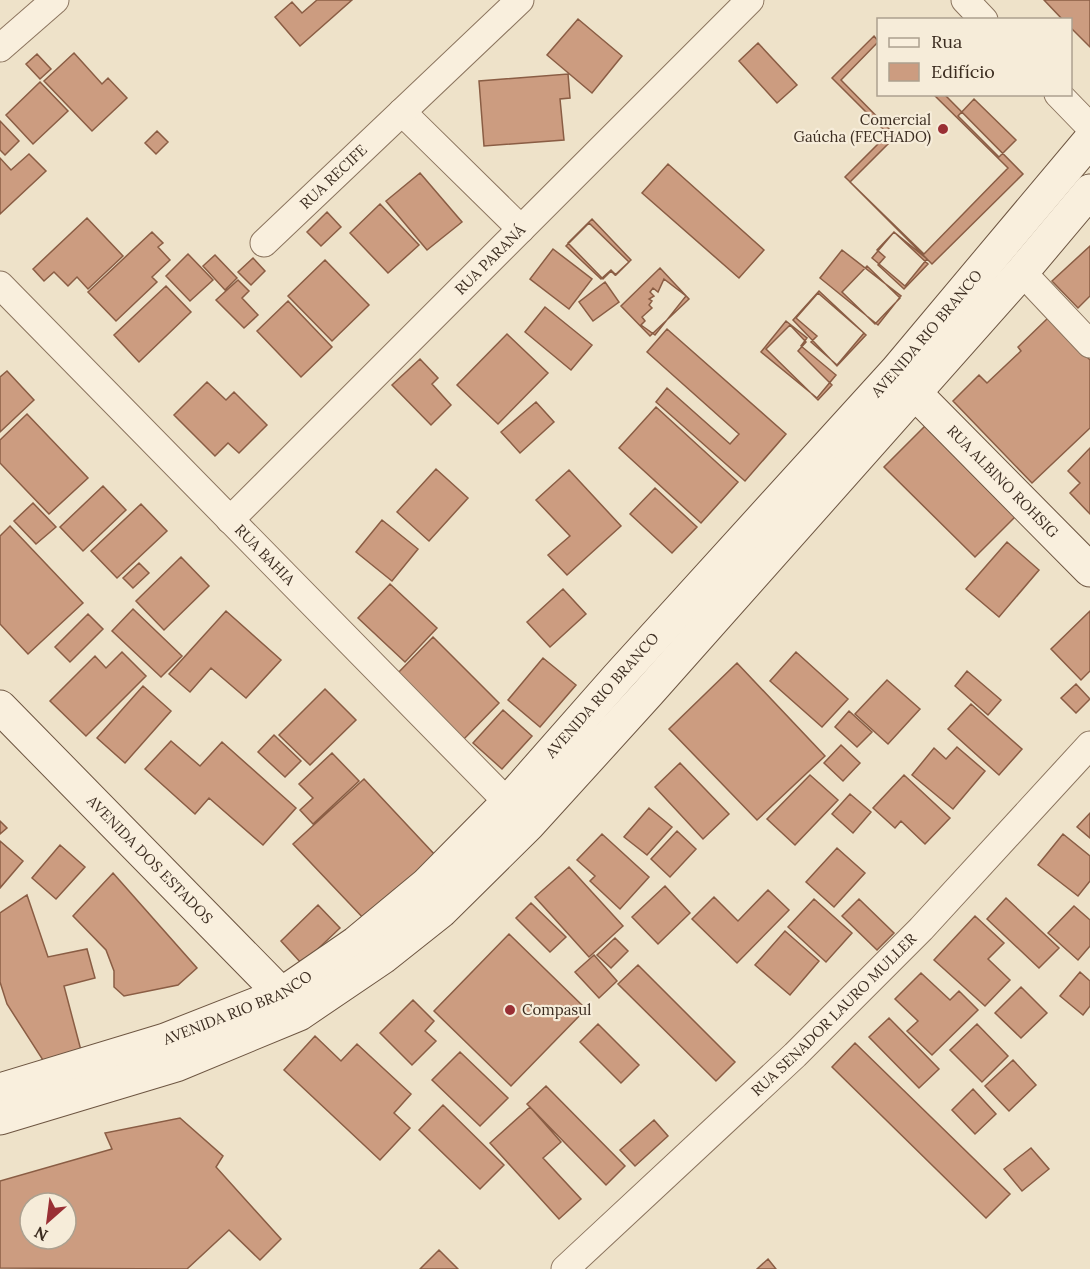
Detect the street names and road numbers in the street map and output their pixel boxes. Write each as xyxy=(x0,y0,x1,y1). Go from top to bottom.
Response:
street label: RUA RECIFE xyxy=(296,140,371,213)
street label: RUA PARANÁ xyxy=(451,220,530,299)
street label: AVENIDA RIO BRANCO xyxy=(866,266,986,402)
street label: RUA ALBINO ROHSIG xyxy=(943,421,1063,542)
street label: RUA BAHIA xyxy=(231,520,300,589)
street label: AVENIDA RIO BRANCO xyxy=(541,628,663,762)
street label: AVENIDA DOS ESTADOS xyxy=(82,791,217,928)
street label: RUA SENADOR LAURO MULLER xyxy=(747,929,921,1100)
street label: AVENIDA RIO BRANCO xyxy=(159,966,316,1049)

